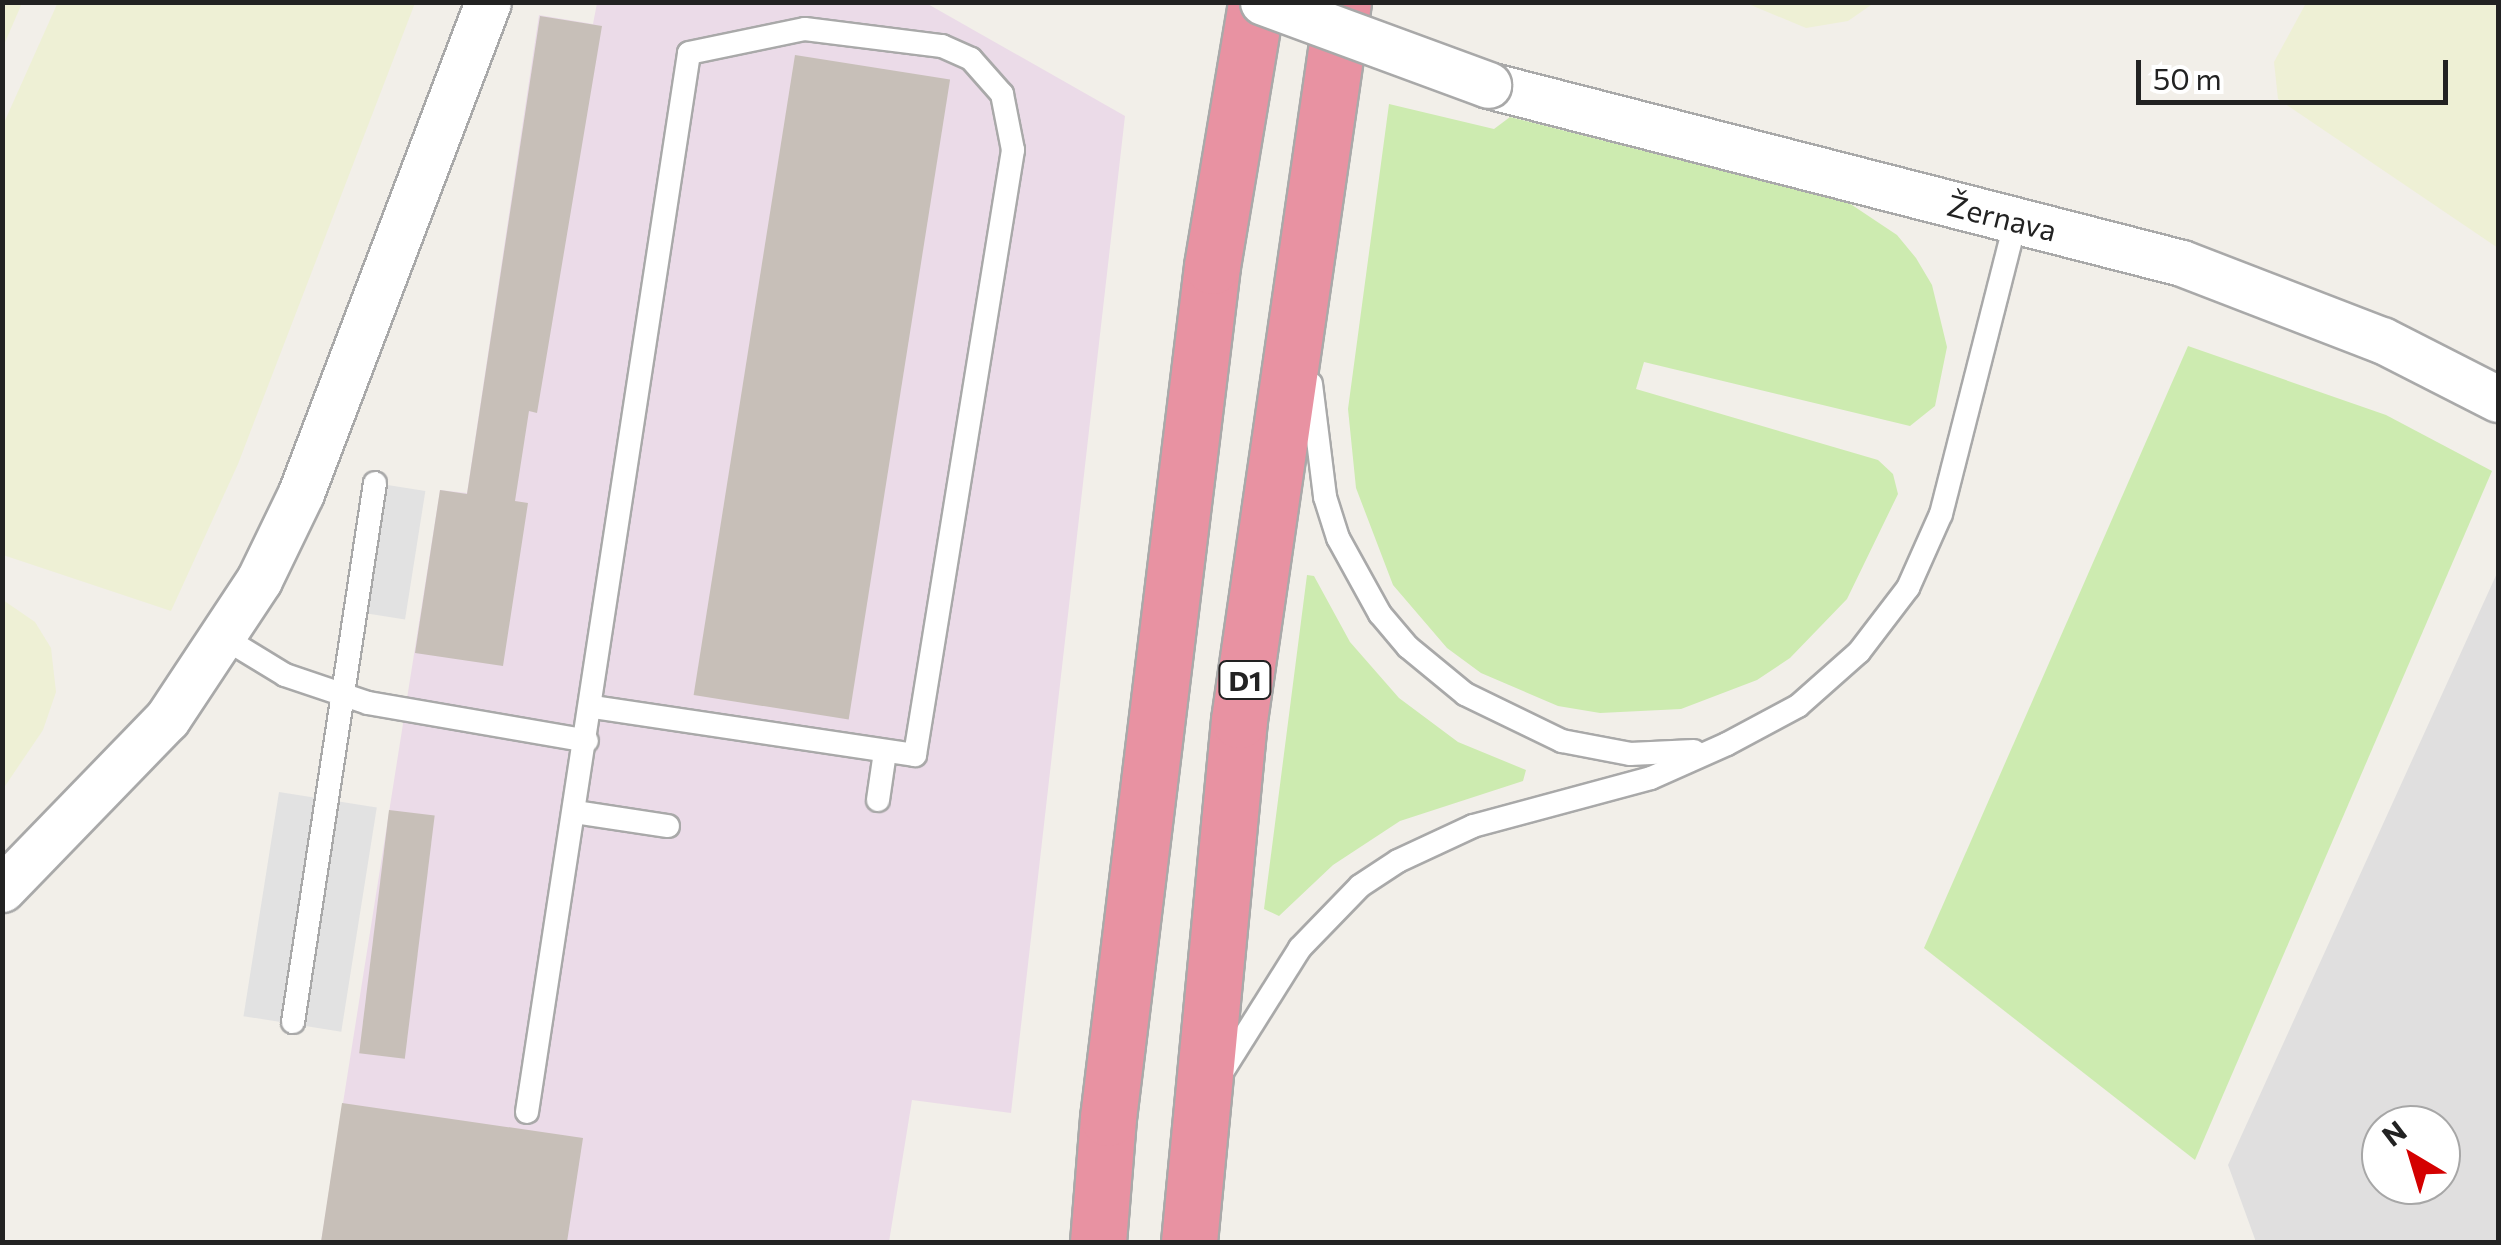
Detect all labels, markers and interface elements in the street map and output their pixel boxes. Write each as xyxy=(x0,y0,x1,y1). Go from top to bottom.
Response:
scale bar xyxy=(2141,40,2454,102)
text: 50 m xyxy=(2153,59,2222,96)
street label: Žernava xyxy=(1944,186,2060,248)
road number: D1 xyxy=(1218,657,1272,703)
north arrow xyxy=(2361,1105,2461,1205)
text: N xyxy=(2375,1113,2413,1153)

